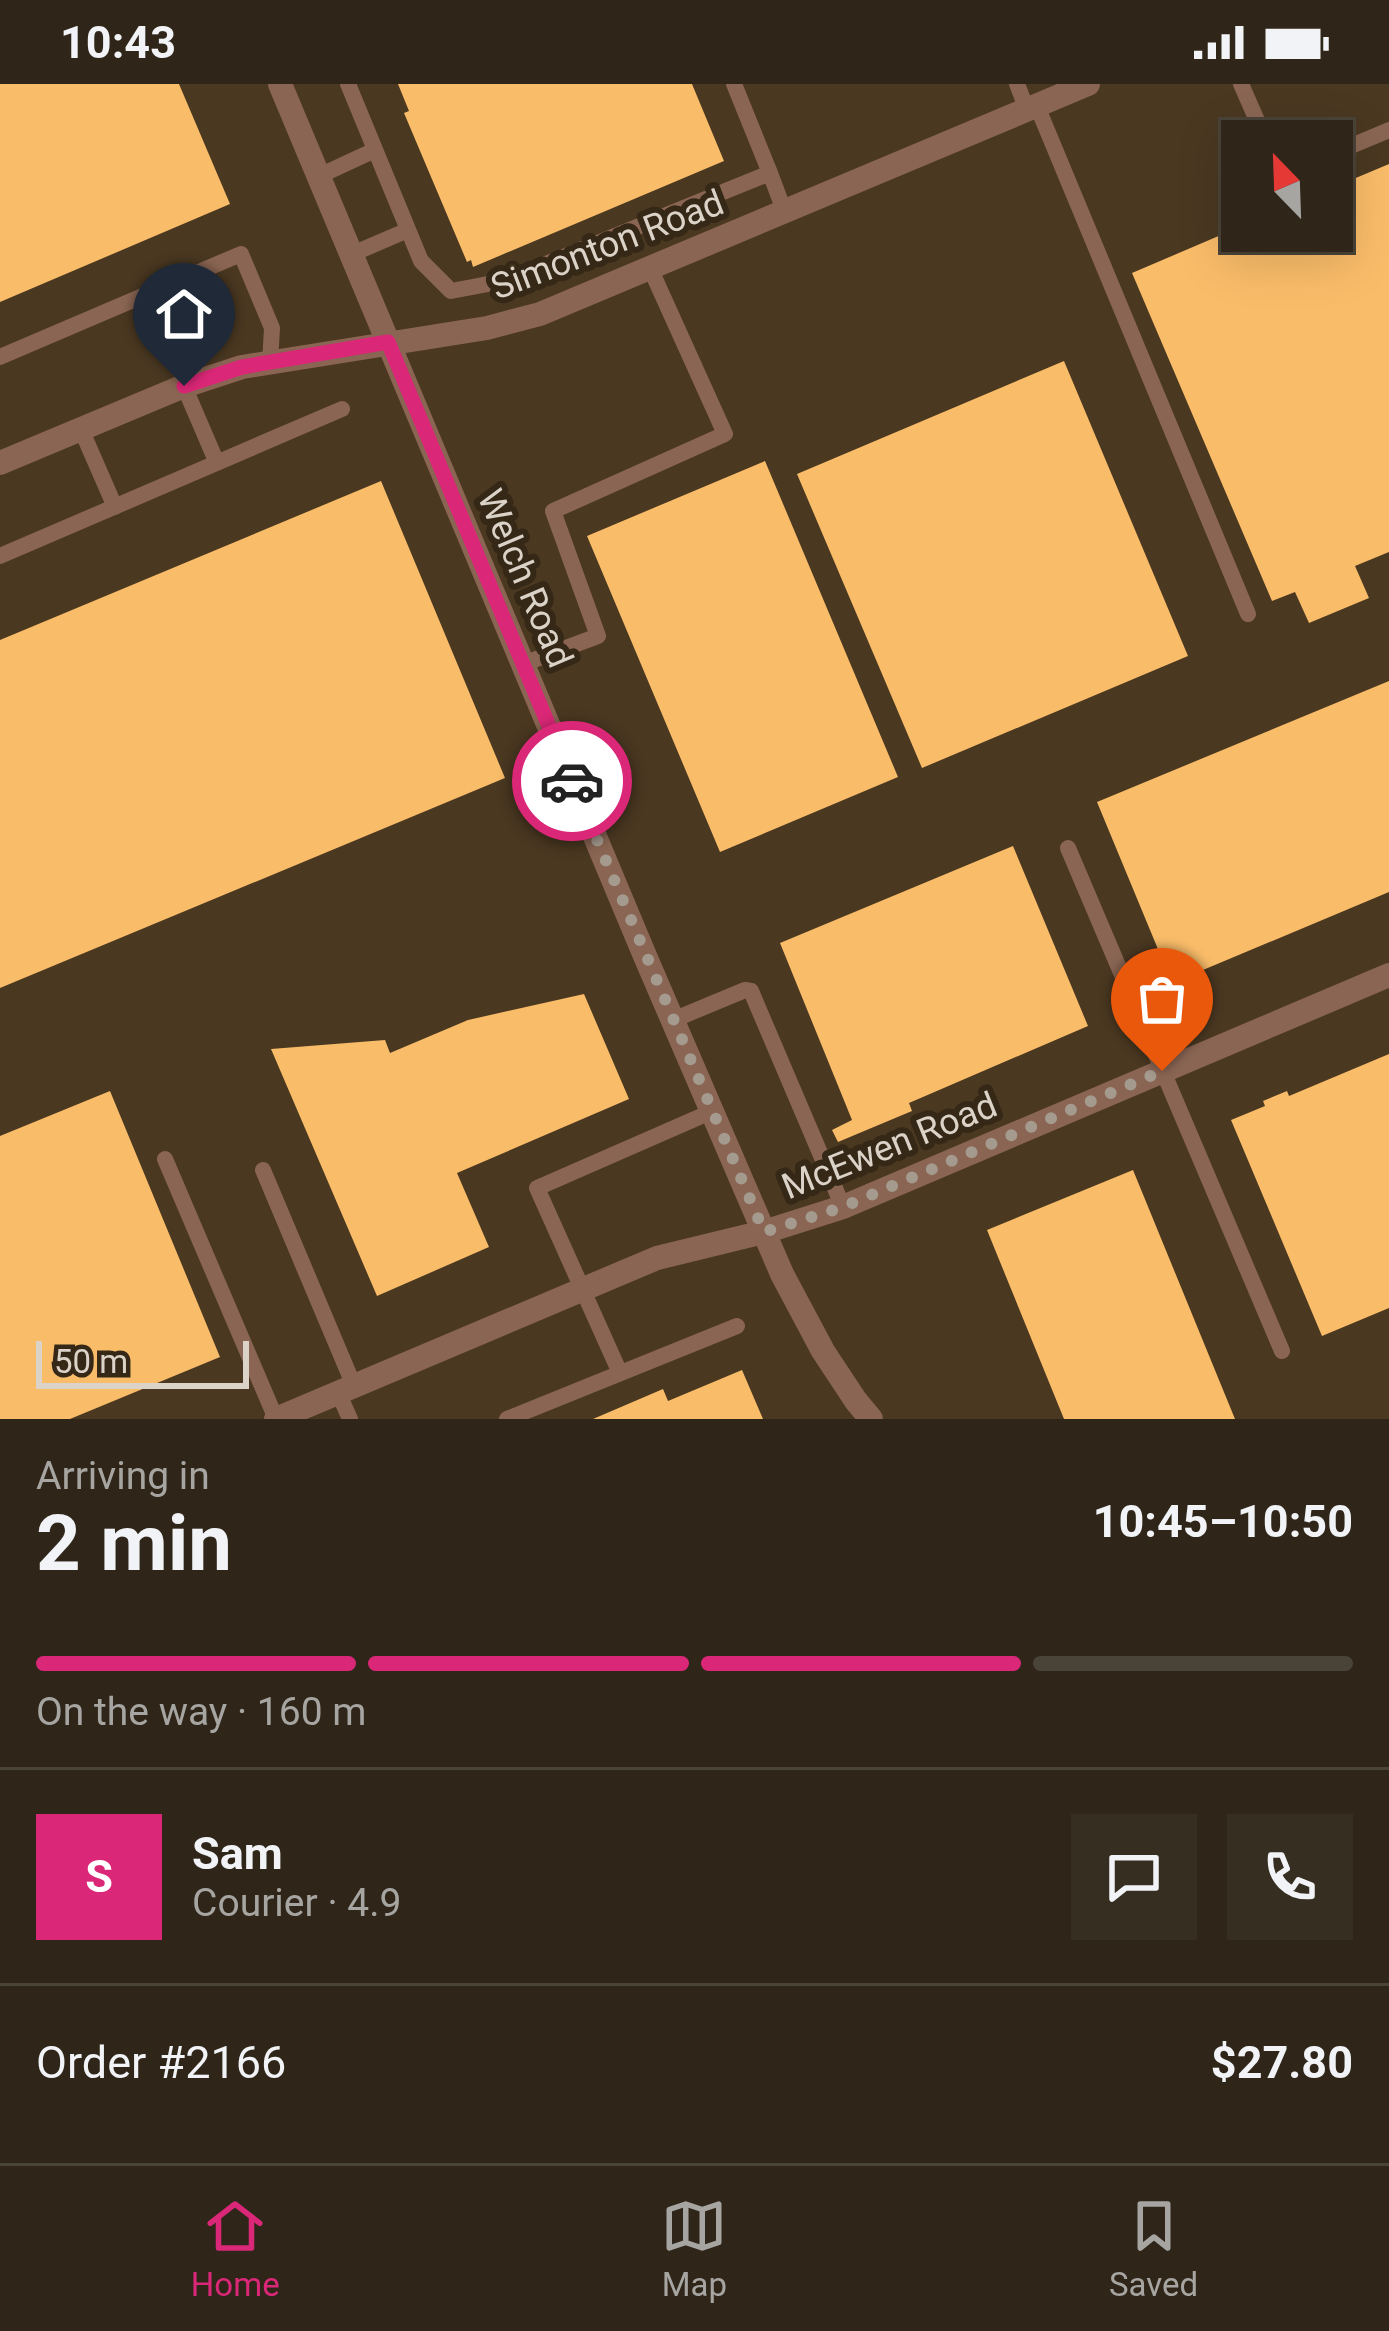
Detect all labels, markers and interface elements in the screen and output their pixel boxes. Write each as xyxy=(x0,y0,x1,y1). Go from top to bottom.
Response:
text: 10:43 xyxy=(60,16,176,69)
north arrow xyxy=(1221,120,1353,252)
map controls xyxy=(1221,120,1353,252)
street label: Simonton Road xyxy=(485,181,729,309)
pin xyxy=(133,263,235,386)
icon: home xyxy=(151,281,217,347)
street label: Welch Road xyxy=(469,483,581,674)
courier xyxy=(512,721,632,841)
icon: car xyxy=(539,748,605,814)
pin xyxy=(1111,948,1213,1071)
icon: bag xyxy=(1129,966,1195,1032)
street label: McEwen Road xyxy=(776,1084,1003,1208)
scale bar xyxy=(36,1335,249,1388)
text: 50 m xyxy=(54,1342,128,1381)
text: Arriving in xyxy=(36,1453,210,1499)
text: 10:45–10:50 xyxy=(1093,1495,1353,1548)
text: 2 min xyxy=(36,1498,232,1589)
text: On the way · 160 m xyxy=(36,1689,367,1735)
button: chat xyxy=(1071,1814,1197,1940)
button: phone xyxy=(1227,1814,1353,1940)
text: Sam xyxy=(192,1827,283,1880)
text: S xyxy=(85,1850,113,1903)
text: Courier · 4.9 xyxy=(192,1880,401,1926)
text: Order #2166 xyxy=(36,2036,286,2089)
text: $27.80 xyxy=(1211,2036,1353,2089)
tab: Home xyxy=(191,2193,280,2304)
tab: Map xyxy=(661,2193,727,2304)
tab: Saved xyxy=(1109,2193,1198,2304)

